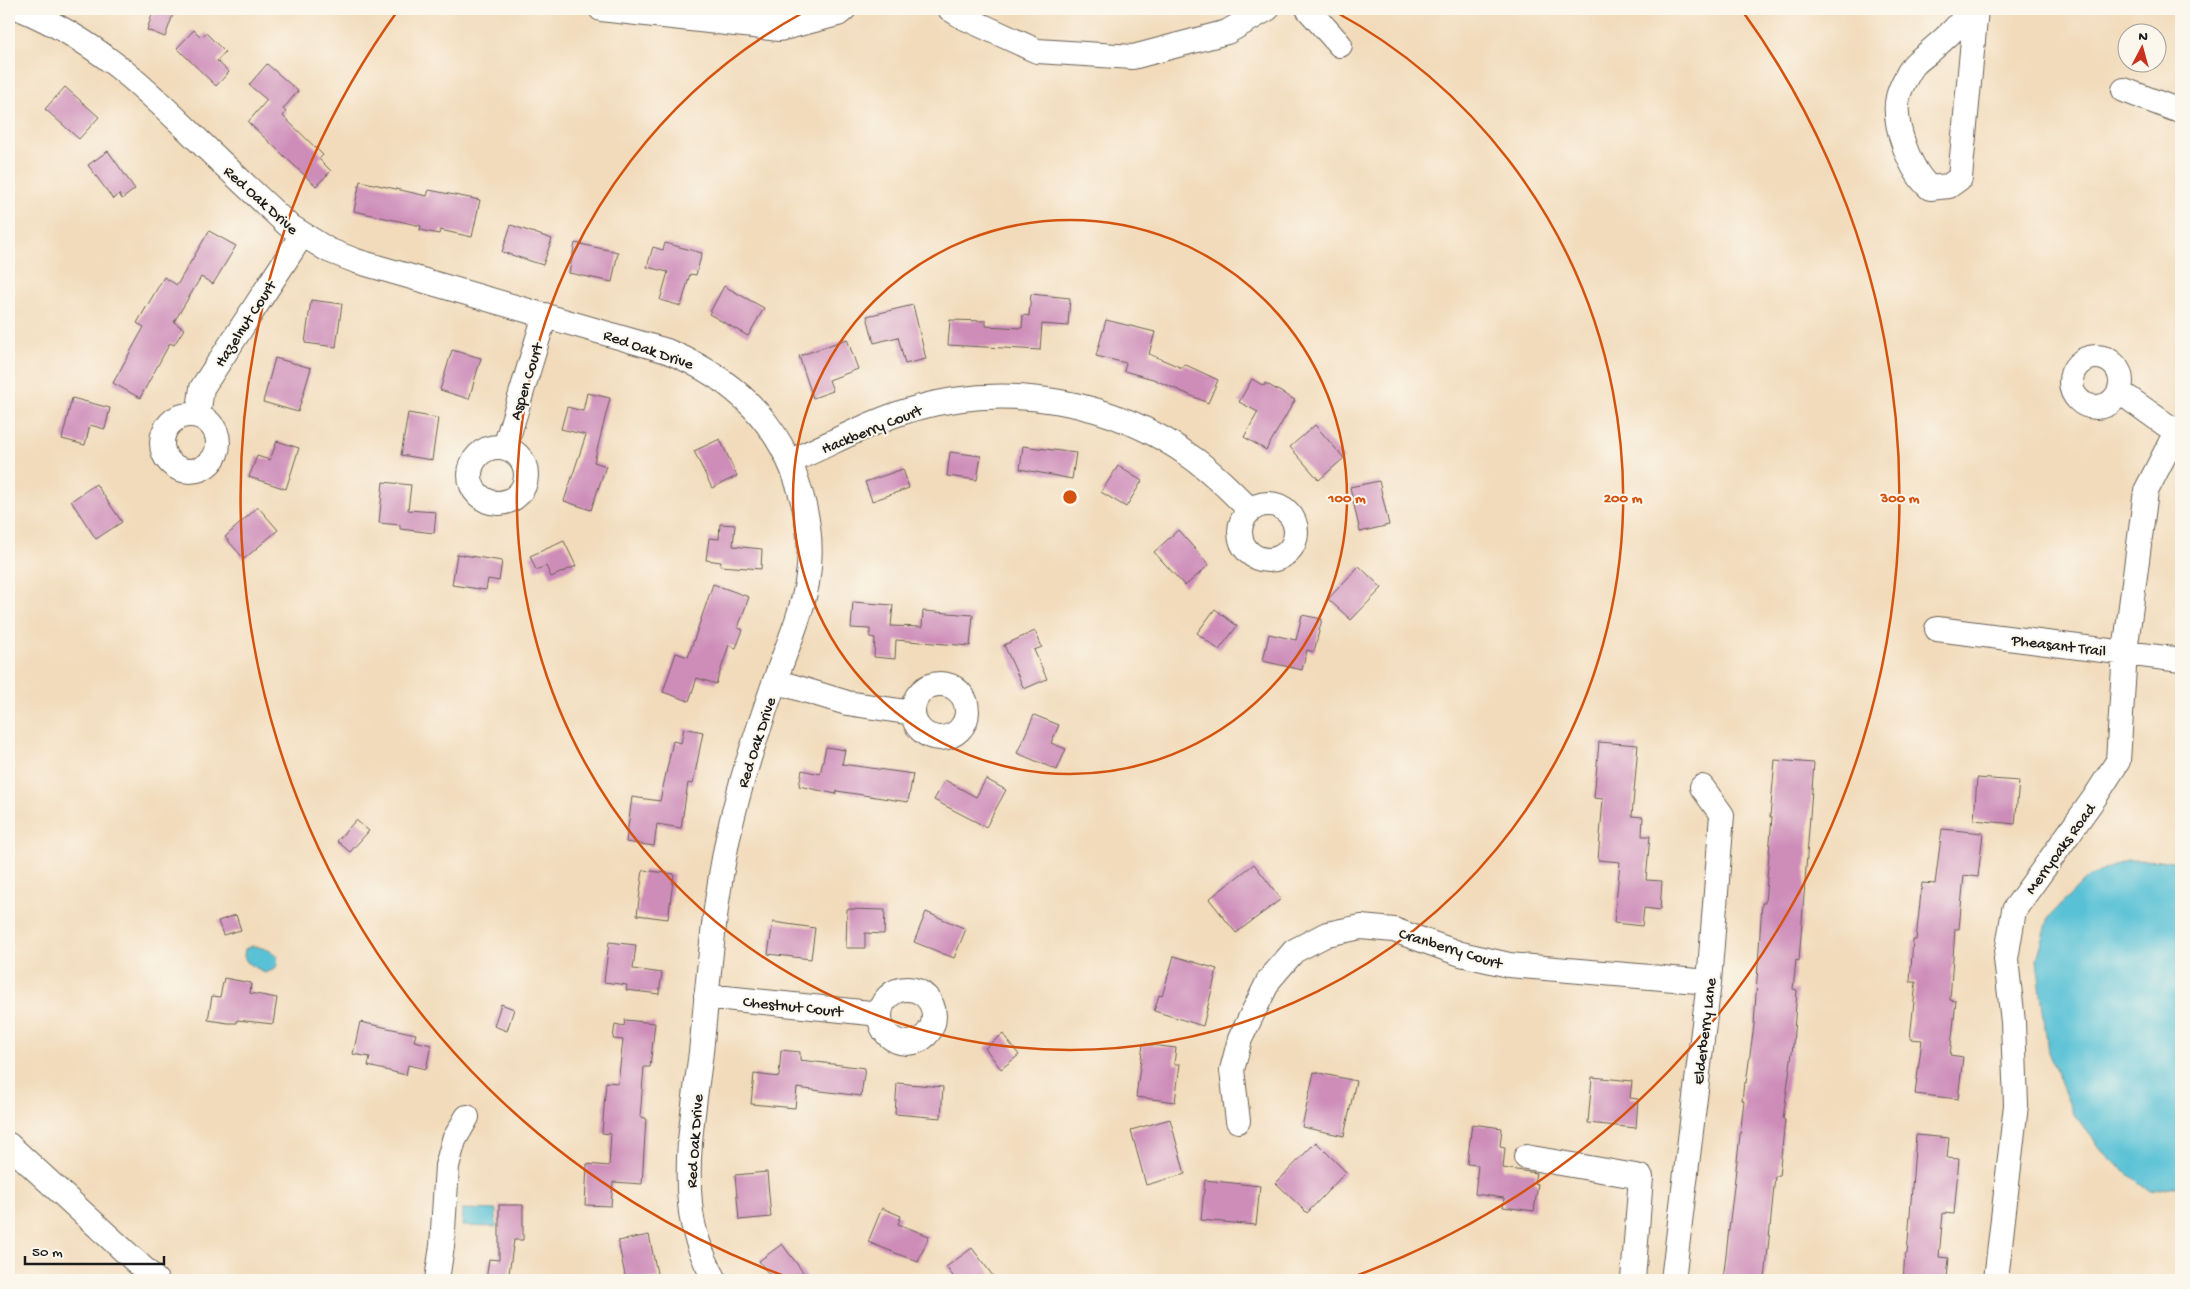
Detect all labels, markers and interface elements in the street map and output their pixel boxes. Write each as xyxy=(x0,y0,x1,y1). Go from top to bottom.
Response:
north arrow xyxy=(2118,22,2168,72)
text: N xyxy=(2138,29,2149,46)
street label: Red Oak Drive xyxy=(218,163,302,241)
street label: Hazelnut Court xyxy=(212,277,283,372)
street label: Red Oak Drive xyxy=(600,327,696,376)
street label: Aspen Court xyxy=(508,340,549,423)
street label: Hackberry Court xyxy=(819,402,927,460)
centre of rings xyxy=(1061,488,1079,506)
text: 100 m xyxy=(1327,490,1366,508)
text: 200 m xyxy=(1604,490,1643,508)
text: 300 m xyxy=(1879,490,1920,508)
street label: Pheasant Trail xyxy=(2009,632,2107,663)
street label: Red Oak Drive xyxy=(735,695,782,791)
street label: Merryoaks Road xyxy=(2023,800,2102,899)
street label: Cranberry Court xyxy=(1396,926,1505,976)
street label: Elderberry Lane xyxy=(1691,976,1723,1086)
street label: Chestnut Court xyxy=(742,994,845,1023)
street label: Red Oak Drive xyxy=(684,1093,709,1189)
scale bar xyxy=(25,1234,164,1266)
text: 50 m xyxy=(32,1244,63,1262)

